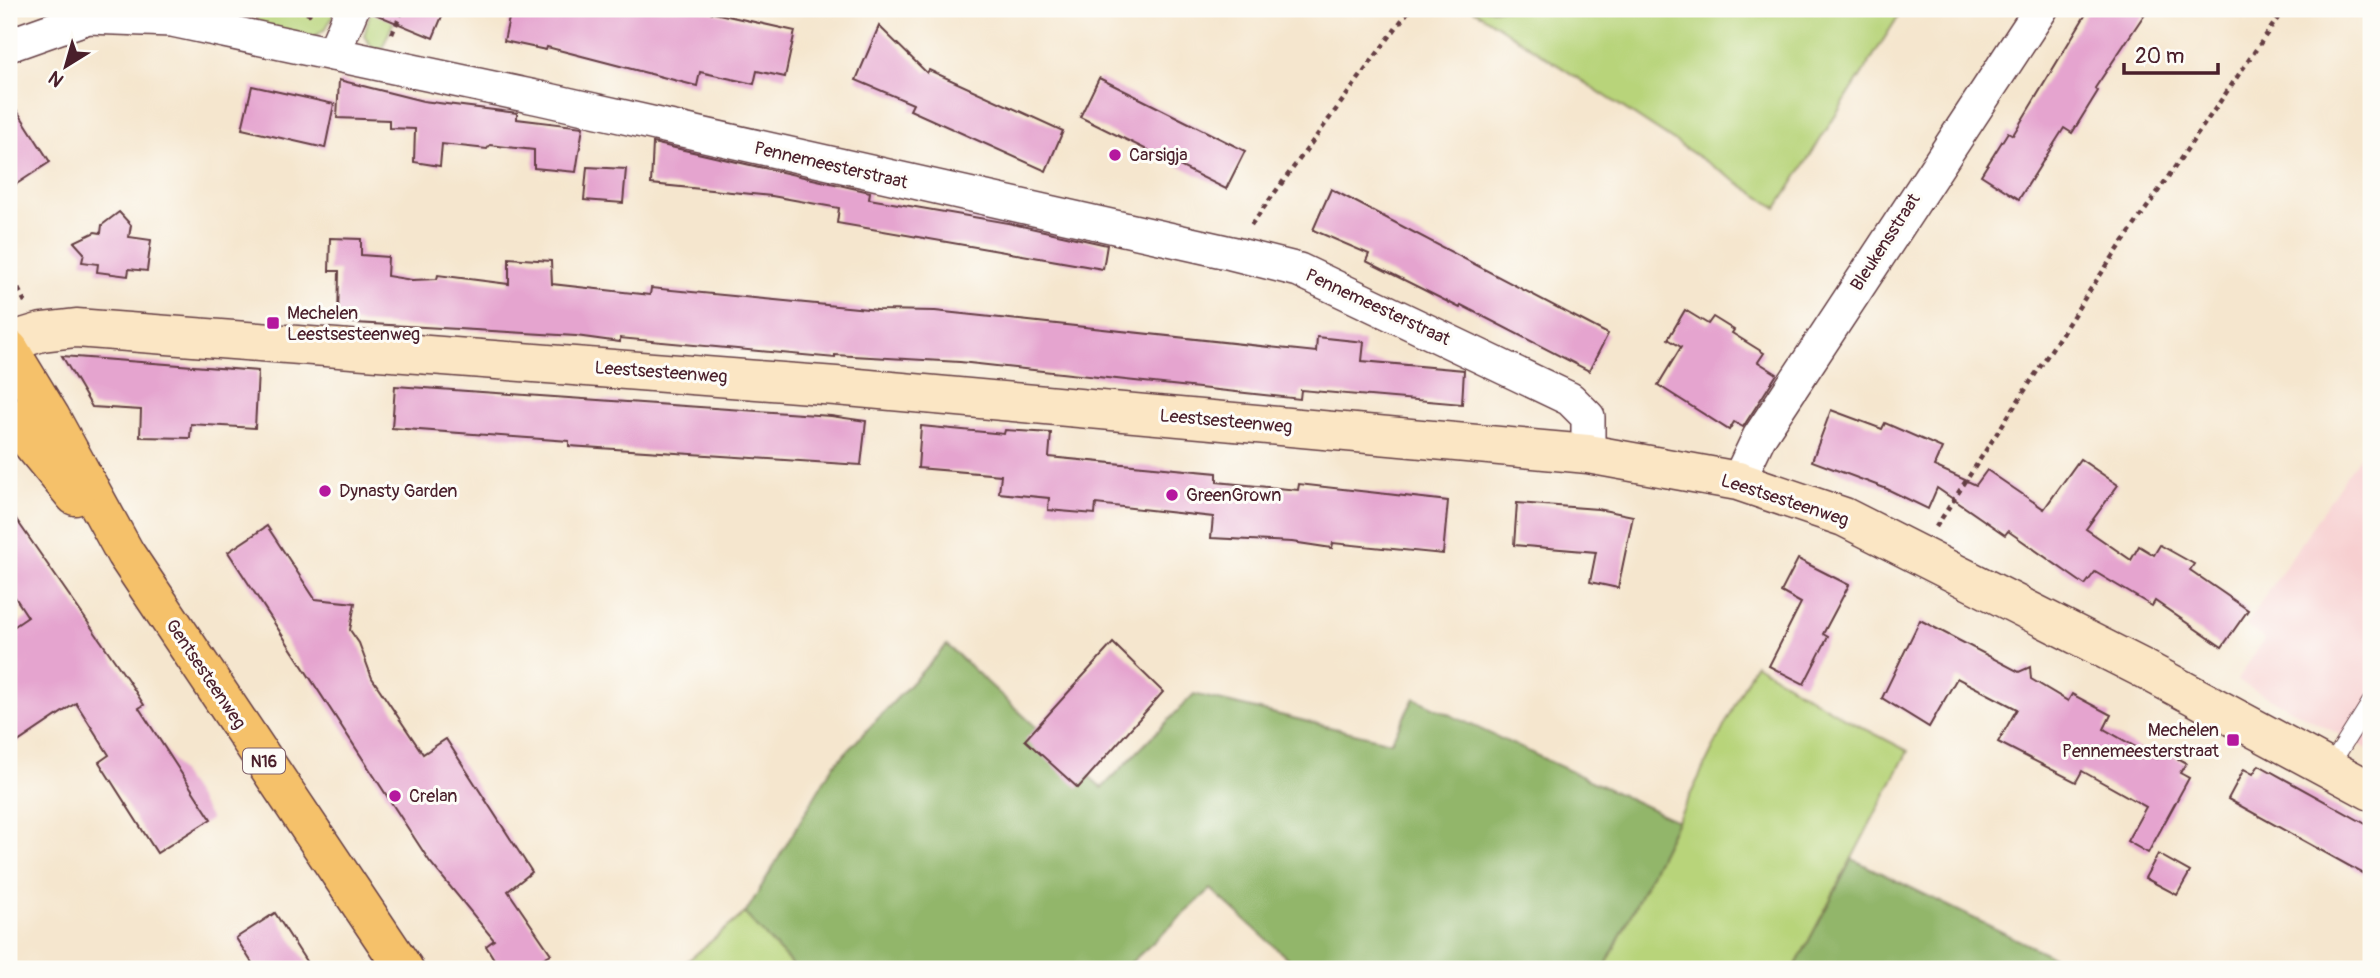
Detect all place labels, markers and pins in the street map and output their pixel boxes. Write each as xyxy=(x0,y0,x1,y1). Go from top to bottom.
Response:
place label: Carsigja xyxy=(1129,144,1188,167)
marker: Carsigja xyxy=(1107,147,1123,163)
place label: Mechelen Leestsesteenweg xyxy=(287,302,420,346)
marker: Mechelen Leestsesteenweg xyxy=(265,315,281,331)
place label: Dynasty Garden xyxy=(339,480,458,503)
marker: Dynasty Garden xyxy=(317,483,333,499)
place label: GreenGrown xyxy=(1186,484,1281,507)
marker: GreenGrown xyxy=(1164,487,1180,503)
place label: Mechelen Pennemeesterstraat xyxy=(2062,719,2220,763)
marker: Mechelen Pennemeesterstraat xyxy=(2225,732,2241,748)
place label: Crelan xyxy=(409,785,457,808)
marker: Crelan xyxy=(387,788,403,804)

